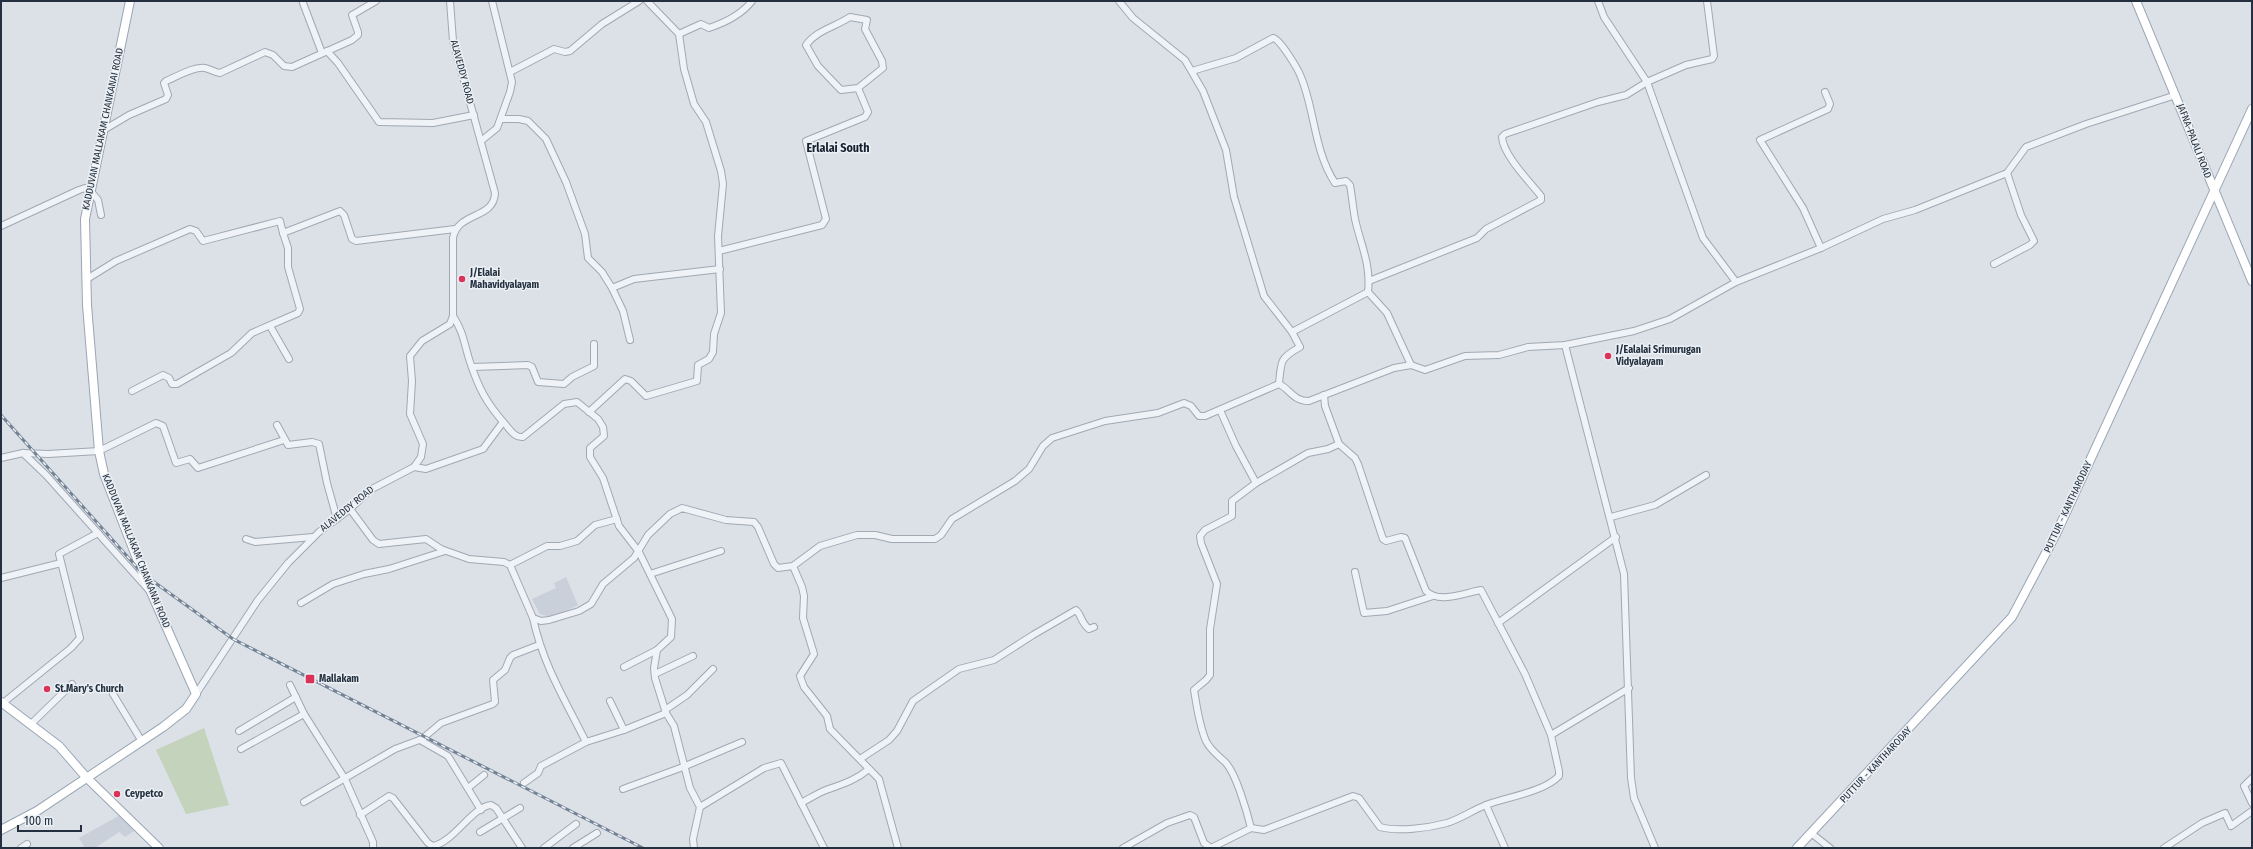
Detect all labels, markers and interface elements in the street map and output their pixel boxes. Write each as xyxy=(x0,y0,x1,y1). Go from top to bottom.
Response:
street label: ALAVEDDY ROAD xyxy=(448,39,476,106)
street label: KADDUVAN MALLAKAM CHANKANAI ROAD xyxy=(80,47,126,211)
street label: JAFNA-PALALI ROAD xyxy=(2174,102,2214,180)
district label: Erlalai South xyxy=(806,141,870,155)
place label: J/Elalai Mahavidyalayam xyxy=(469,267,539,291)
marker: J/Elalai Mahavidyalayam xyxy=(457,274,467,284)
place label: J/Ealalai Srimurugan Vidyalayam xyxy=(1615,344,1701,368)
marker: J/Ealalai Srimurugan Vidyalayam xyxy=(1603,351,1613,361)
street label: PUTTUR - KANTHARODAY xyxy=(2041,459,2095,555)
street label: KADDUVAN MALLAKAM CHANKANAI ROAD xyxy=(100,472,173,630)
street label: ALAVEDDY ROAD xyxy=(318,484,377,534)
marker: Mallakam xyxy=(304,673,316,685)
place label: Mallakam xyxy=(319,673,359,685)
place label: St.Mary's Church xyxy=(55,683,124,695)
marker: St.Mary's Church xyxy=(42,684,52,694)
street label: PUTTUR - KANTHARODAY xyxy=(1838,724,1914,806)
place label: Ceypetco xyxy=(125,788,164,800)
marker: Ceypetco xyxy=(112,789,122,799)
scale bar xyxy=(18,807,81,833)
text: 100 m xyxy=(24,814,53,828)

